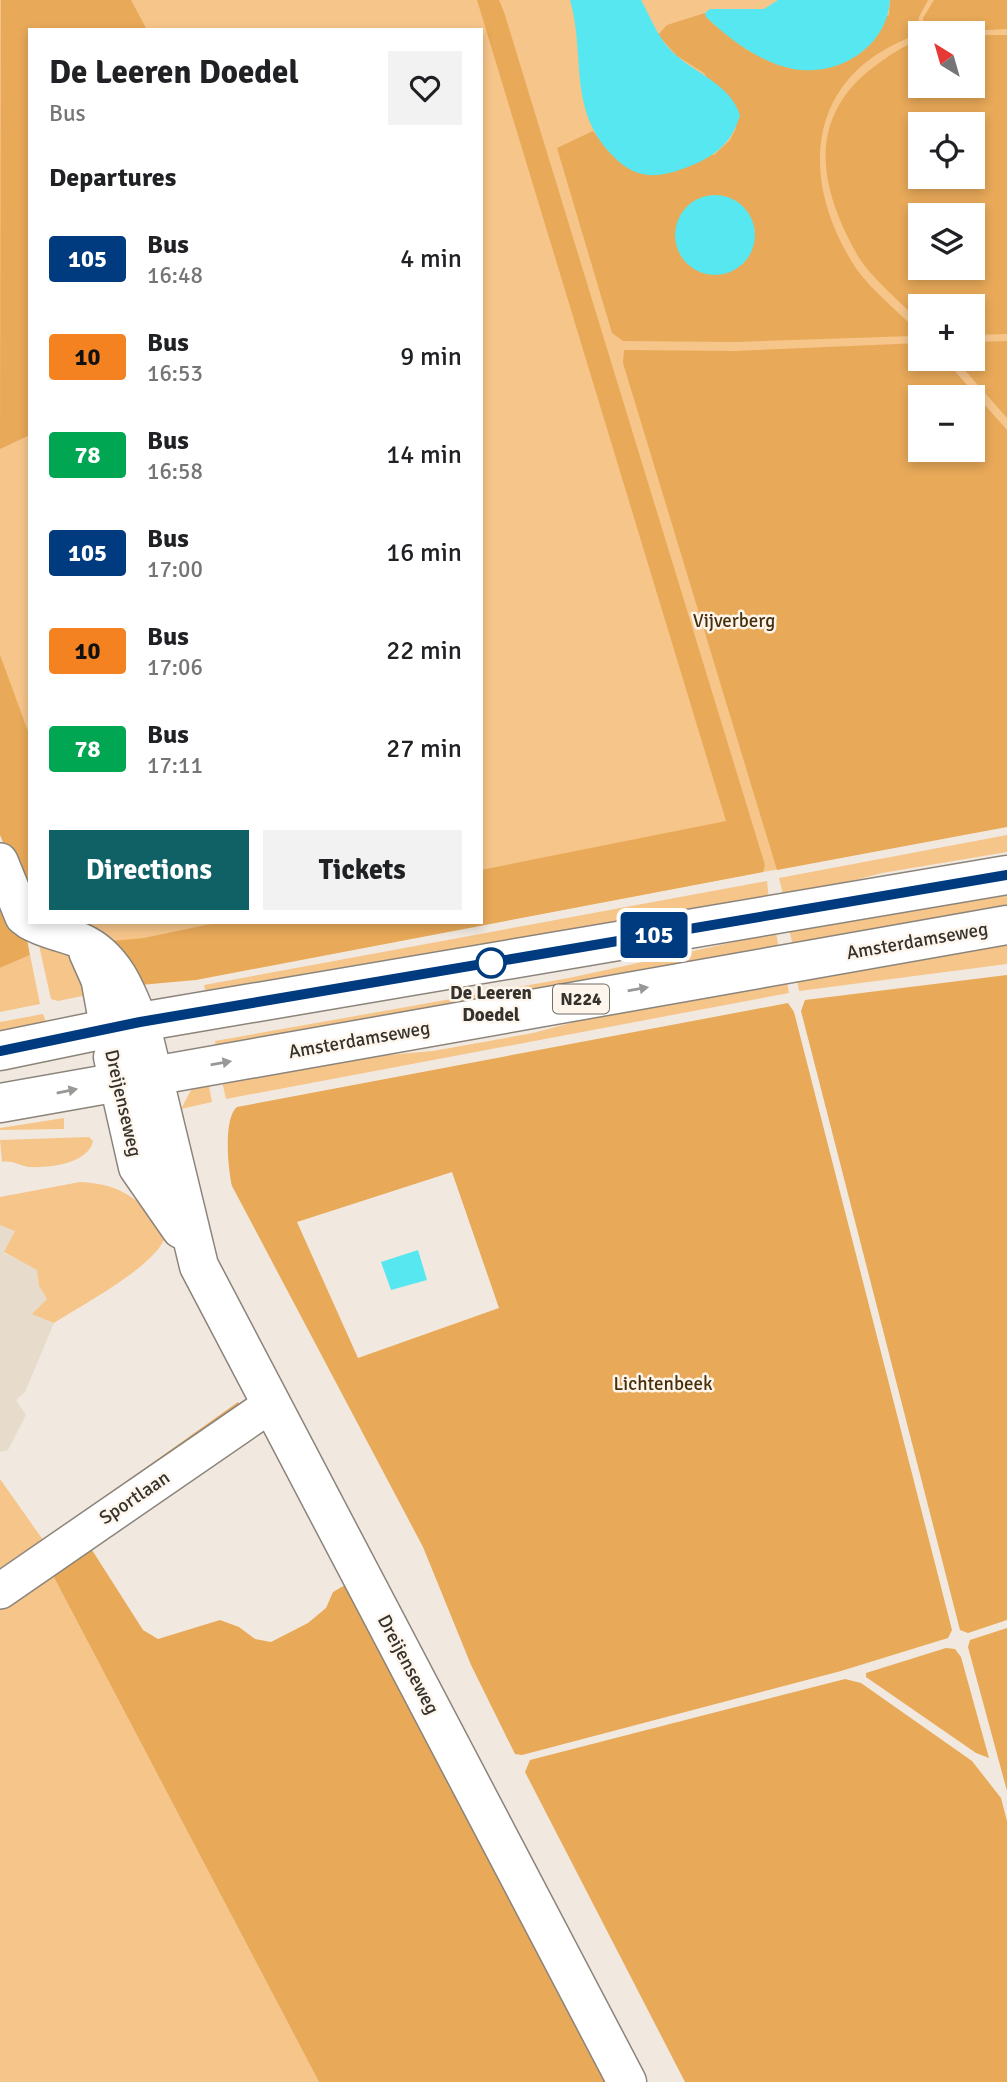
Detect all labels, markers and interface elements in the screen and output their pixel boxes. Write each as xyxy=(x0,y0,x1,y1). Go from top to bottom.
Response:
north arrow xyxy=(908,21,985,98)
map controls xyxy=(908,21,985,462)
button: heart xyxy=(388,51,462,125)
text: De Leeren Doedel xyxy=(49,52,299,93)
text: Bus xyxy=(49,99,86,128)
button: locate xyxy=(908,112,985,189)
text: Departures xyxy=(49,162,176,194)
button: layers xyxy=(908,203,985,280)
text: Bus xyxy=(147,229,189,261)
text: 4 min xyxy=(400,243,462,275)
text: 105 xyxy=(68,244,107,274)
text: 16:48 xyxy=(147,261,203,290)
button: + xyxy=(908,294,985,371)
text: Bus xyxy=(147,327,189,359)
text: 9 min xyxy=(400,341,462,373)
text: 10 xyxy=(75,342,100,372)
text: 16:53 xyxy=(147,359,203,388)
button: − xyxy=(908,385,985,462)
text: Bus xyxy=(147,425,189,457)
text: 14 min xyxy=(386,439,462,471)
text: 78 xyxy=(75,440,100,470)
text: 16:58 xyxy=(147,457,203,486)
text: Bus xyxy=(147,523,189,555)
text: 16 min xyxy=(386,537,462,569)
text: 105 xyxy=(68,538,107,568)
text: 17:00 xyxy=(147,555,203,584)
park label: Vijverberg xyxy=(693,609,775,633)
text: Bus xyxy=(147,621,189,653)
text: 22 min xyxy=(386,635,462,667)
text: 10 xyxy=(75,636,100,666)
text: 17:06 xyxy=(147,653,203,682)
text: Bus xyxy=(147,719,189,751)
text: 27 min xyxy=(386,733,462,765)
text: 78 xyxy=(75,734,100,764)
text: 17:11 xyxy=(147,751,203,780)
button: Directions xyxy=(49,830,249,910)
button: Tickets xyxy=(263,830,462,910)
line badge: 105 xyxy=(614,912,694,958)
street label: Amsterdamseweg xyxy=(845,917,990,965)
text: 105 xyxy=(635,920,673,950)
marker: De Leeren Doedel xyxy=(476,948,506,978)
place label: De Leeren Doedel xyxy=(450,981,532,1027)
one-way arrow xyxy=(627,983,649,994)
road number: N224 xyxy=(553,984,609,1014)
street label: Amsterdamseweg xyxy=(287,1016,432,1064)
street label: Dreijenseweg xyxy=(99,1047,147,1159)
one-way arrow xyxy=(211,1057,233,1068)
one-way arrow xyxy=(56,1085,78,1096)
park label: Lichtenbeek xyxy=(614,1372,713,1396)
street label: Sportlaan xyxy=(95,1466,174,1530)
street label: Dreijenseweg xyxy=(372,1611,444,1718)

